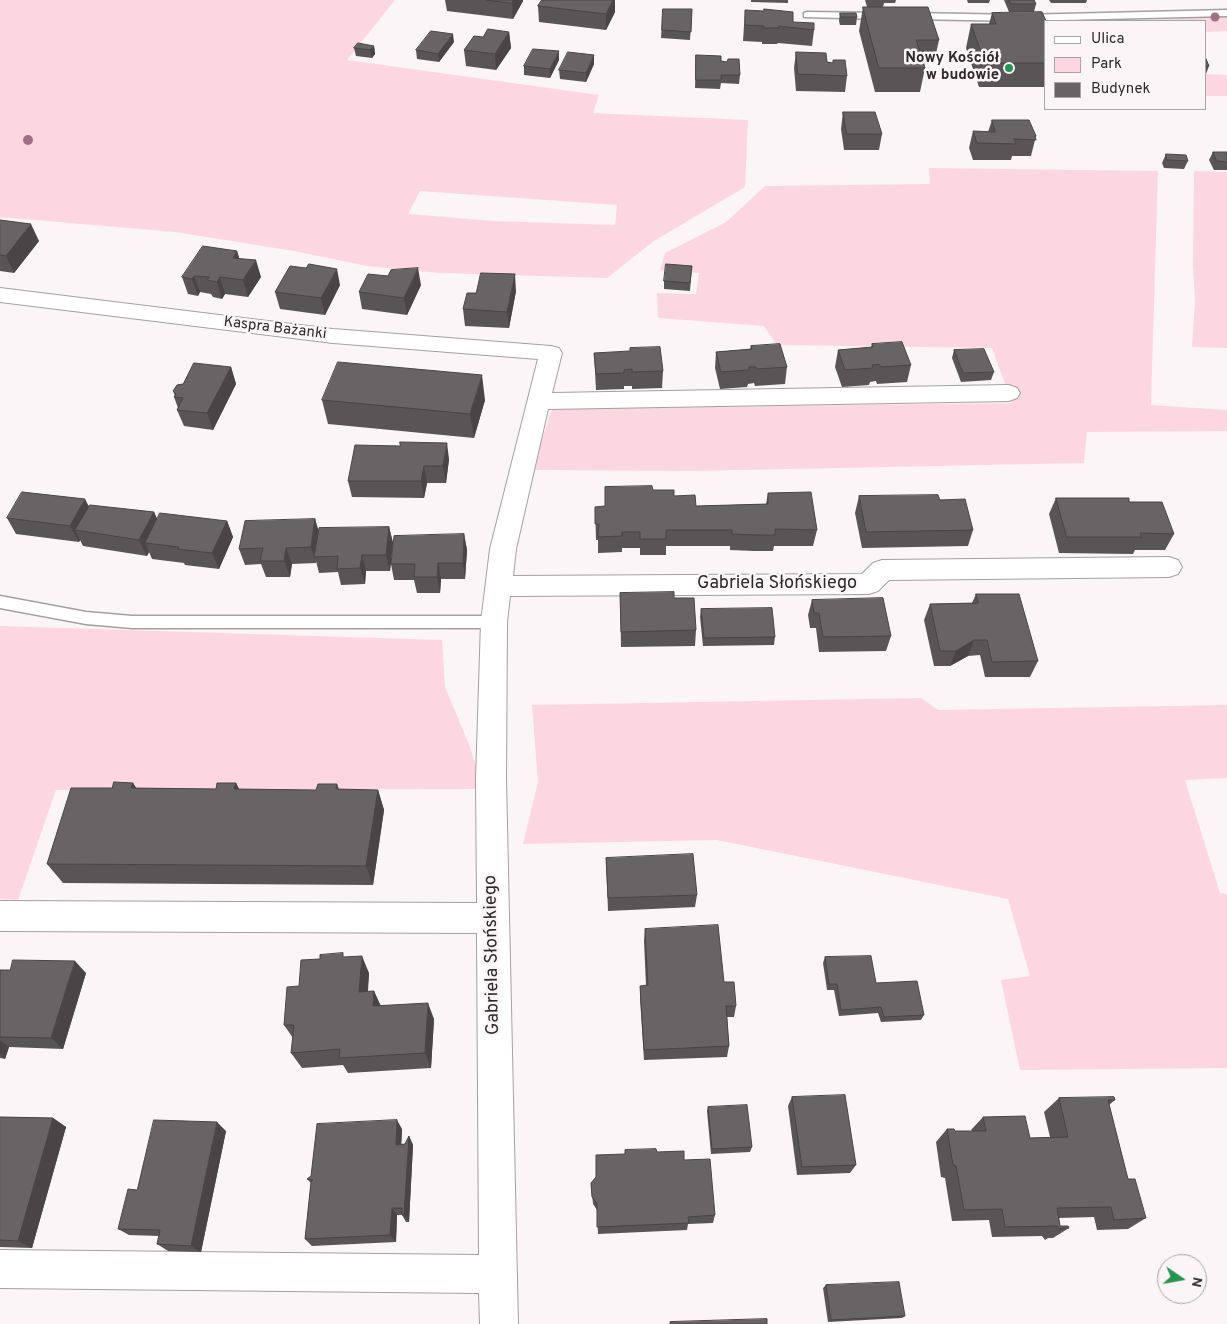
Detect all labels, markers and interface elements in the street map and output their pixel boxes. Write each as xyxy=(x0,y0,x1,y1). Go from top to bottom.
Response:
legend xyxy=(1044,20,1207,110)
text: Ulica xyxy=(1091,30,1124,49)
place label: Nowy Kościół w budowie xyxy=(905,50,999,85)
text: Park xyxy=(1091,55,1122,74)
marker: Nowy Kościół w budowie xyxy=(1003,62,1015,74)
text: Budynek xyxy=(1091,80,1150,99)
street label: Kaspra Bażanki xyxy=(222,314,328,344)
street label: Gabriela Słońskiego xyxy=(697,573,857,595)
street label: Gabriela Słońskiego xyxy=(481,875,505,1035)
north arrow xyxy=(1157,1254,1207,1304)
text: N xyxy=(1187,1275,1206,1289)

